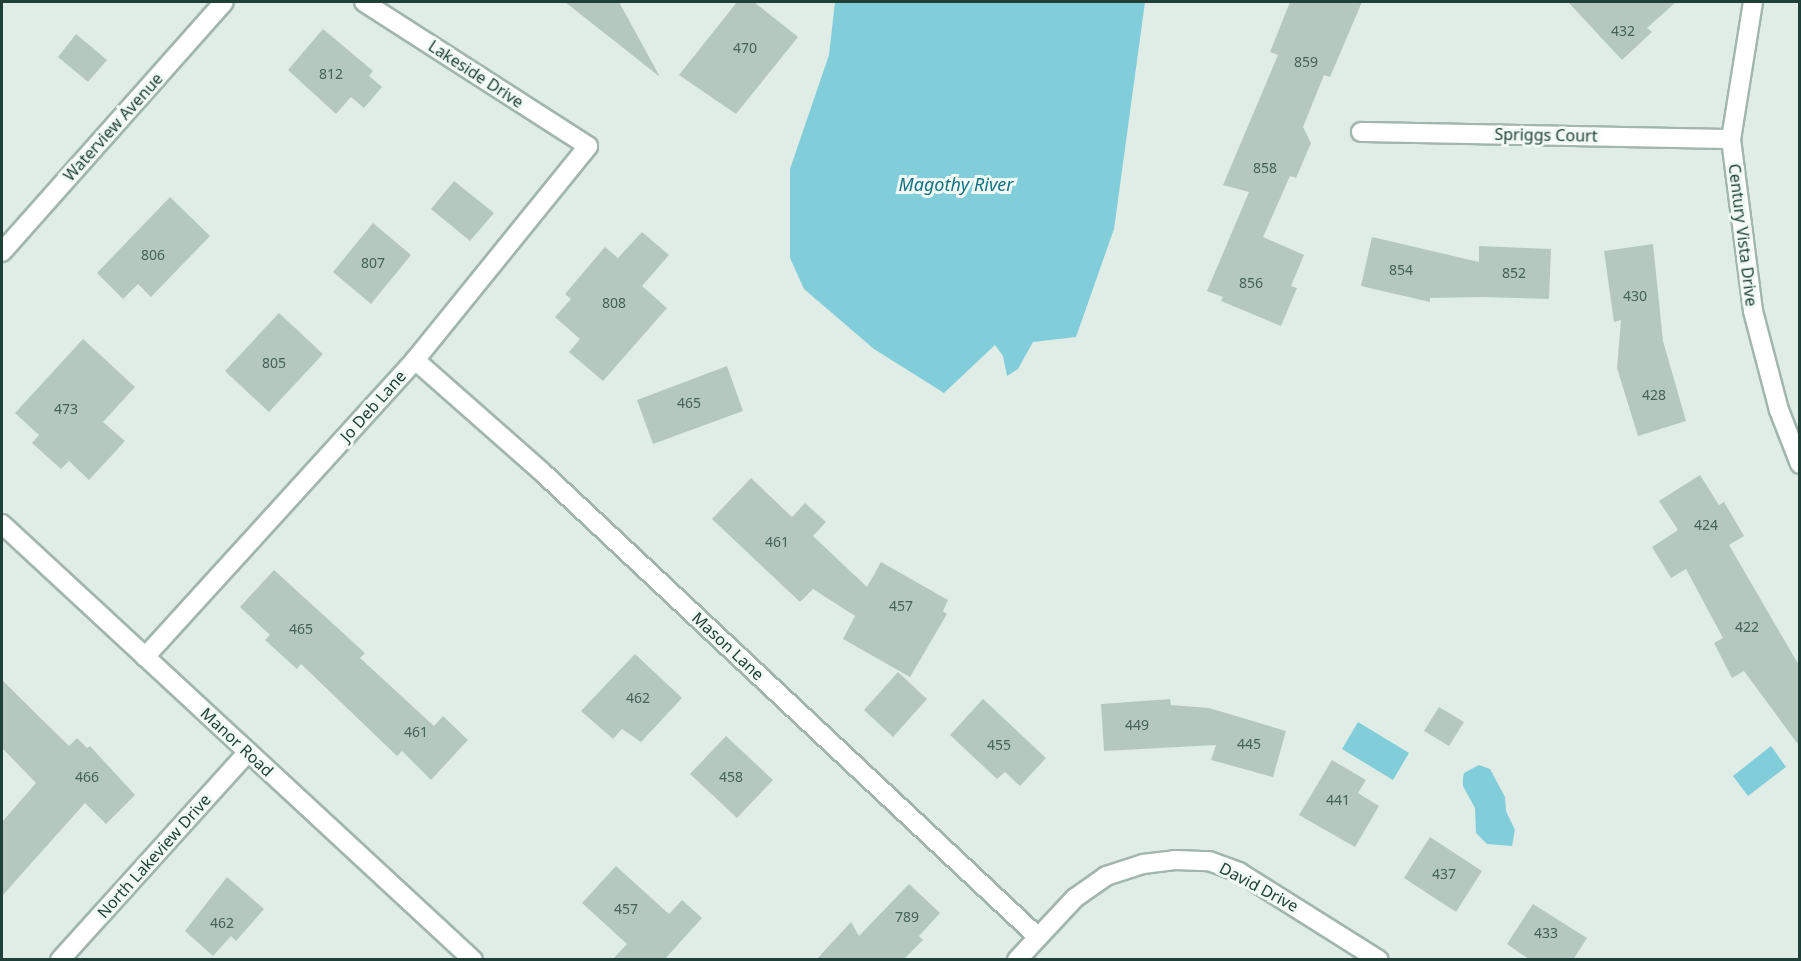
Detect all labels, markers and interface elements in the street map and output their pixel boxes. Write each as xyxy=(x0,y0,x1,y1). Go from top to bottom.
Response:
house number: 432 xyxy=(1611,23,1635,39)
street label: Lakeside Drive xyxy=(425,36,527,112)
house number: 470 xyxy=(733,40,757,56)
house number: 859 xyxy=(1294,54,1318,70)
house number: 812 xyxy=(319,66,343,82)
street label: Waterview Avenue xyxy=(59,69,167,185)
street label: Spriggs Court xyxy=(1494,125,1598,145)
house number: 858 xyxy=(1253,160,1277,176)
street label: Century Vista Drive xyxy=(1725,163,1761,307)
water label: Magothy River xyxy=(899,173,1013,195)
house number: 806 xyxy=(141,247,165,263)
house number: 807 xyxy=(361,255,385,271)
house number: 854 xyxy=(1389,262,1413,278)
house number: 852 xyxy=(1502,265,1526,281)
house number: 856 xyxy=(1239,275,1263,291)
house number: 430 xyxy=(1623,288,1647,304)
house number: 808 xyxy=(602,295,626,311)
house number: 805 xyxy=(262,355,286,371)
street label: Jo Deb Lane xyxy=(336,366,410,446)
house number: 428 xyxy=(1642,387,1666,403)
house number: 465 xyxy=(677,395,701,411)
house number: 473 xyxy=(54,401,78,417)
house number: 424 xyxy=(1694,517,1718,533)
house number: 461 xyxy=(765,534,789,550)
house number: 457 xyxy=(889,598,913,614)
street label: Mason Lane xyxy=(688,608,768,684)
house number: 422 xyxy=(1735,619,1759,635)
house number: 465 xyxy=(289,621,313,637)
house number: 462 xyxy=(626,690,650,706)
street label: Manor Road xyxy=(197,704,277,780)
house number: 449 xyxy=(1125,717,1149,733)
house number: 461 xyxy=(404,724,428,740)
house number: 445 xyxy=(1237,736,1261,752)
house number: 455 xyxy=(987,737,1011,753)
house number: 466 xyxy=(75,769,99,785)
house number: 458 xyxy=(719,769,743,785)
street label: North Lakeview Drive xyxy=(93,790,215,922)
house number: 441 xyxy=(1326,792,1350,808)
street label: David Drive xyxy=(1216,858,1302,916)
house number: 437 xyxy=(1432,866,1456,882)
house number: 457 xyxy=(614,901,638,917)
house number: 789 xyxy=(895,909,919,925)
house number: 462 xyxy=(210,915,234,931)
house number: 433 xyxy=(1534,925,1558,941)

